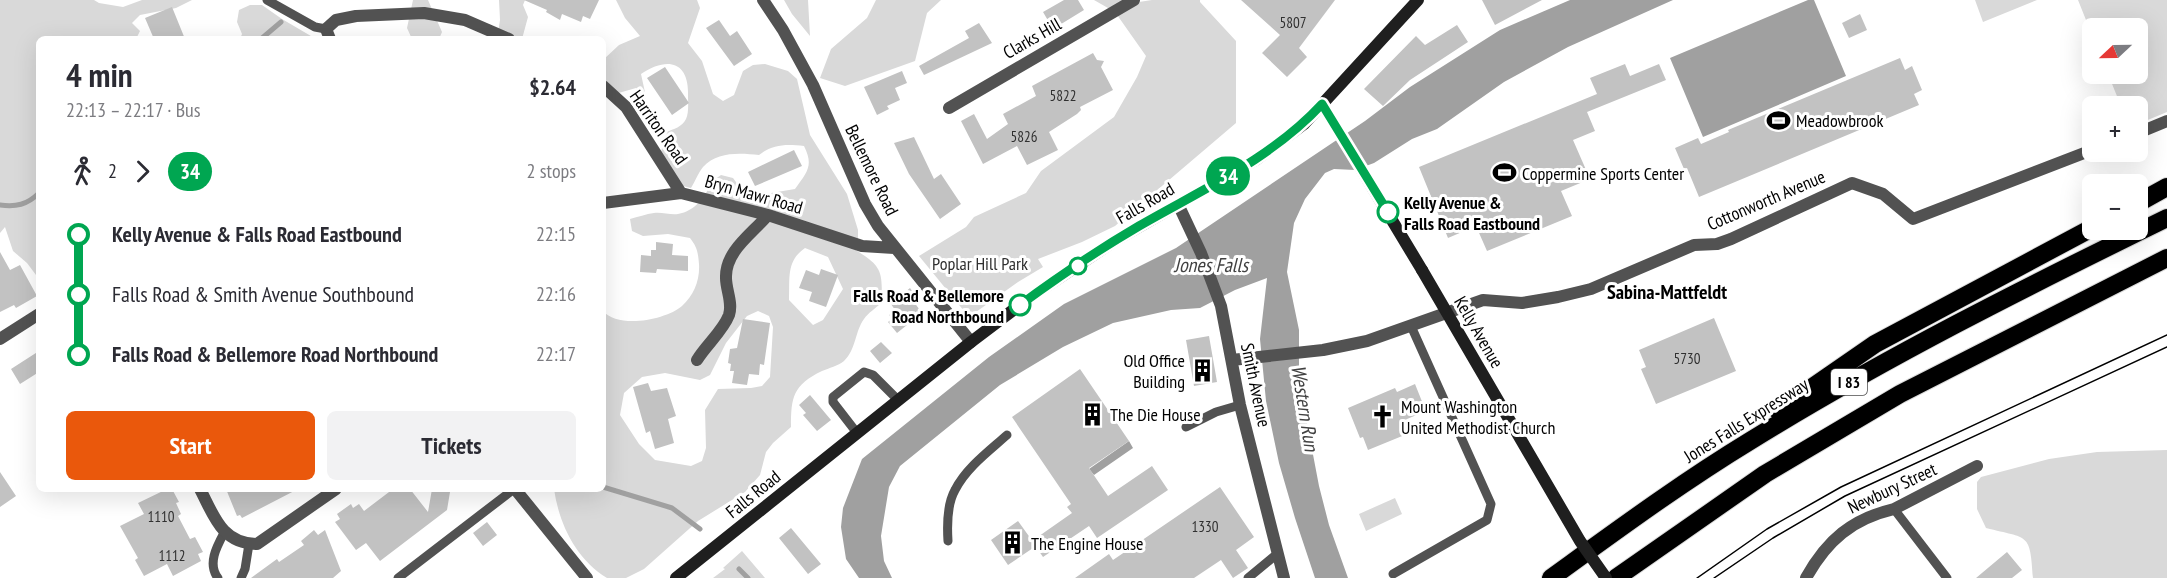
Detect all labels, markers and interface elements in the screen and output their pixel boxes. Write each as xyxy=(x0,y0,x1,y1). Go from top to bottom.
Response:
street label: Clarks Hill xyxy=(999,12,1066,64)
house number: 5807 xyxy=(1279,13,1307,32)
north arrow xyxy=(2082,18,2148,84)
map controls xyxy=(2082,18,2148,240)
text: 4 min xyxy=(66,53,133,96)
text: $2.64 xyxy=(529,73,576,101)
street label: Harriton Road xyxy=(625,85,693,169)
house number: 5822 xyxy=(1049,86,1077,105)
button: + xyxy=(2082,96,2148,162)
text: 22:13 – 22:17 · Bus xyxy=(66,97,201,123)
sports icon: Meadowbrook xyxy=(1765,107,1791,133)
place label: Meadowbrook xyxy=(1796,109,1883,132)
street label: Bellemore Road xyxy=(840,121,904,219)
house number: 5826 xyxy=(1010,127,1038,146)
icon: walk xyxy=(66,155,99,188)
icon: forward xyxy=(126,155,159,188)
line badge: 34 xyxy=(1201,156,1255,195)
text: 2 xyxy=(108,158,117,184)
text: 34 xyxy=(180,158,200,185)
text: 2 stops xyxy=(527,158,576,184)
sports icon: Coppermine Sports Center xyxy=(1491,160,1517,186)
place label: Coppermine Sports Center xyxy=(1522,162,1684,185)
text: 34 xyxy=(1218,163,1238,190)
street label: Cottonworth Avenue xyxy=(1703,165,1829,235)
street label: Bryn Mawr Road xyxy=(702,169,806,219)
button: − xyxy=(2082,174,2148,240)
street label: Falls Road xyxy=(1112,177,1178,229)
place label: Kelly Avenue & Falls Road Eastbound xyxy=(1404,191,1540,235)
marker: Kelly Avenue & Falls Road Eastbound xyxy=(1377,201,1399,223)
text: Kelly Avenue & Falls Road Eastbound xyxy=(112,220,402,248)
text: 22:15 xyxy=(536,221,576,247)
park label: Poplar Hill Park xyxy=(932,252,1028,275)
water label: Jones Falls xyxy=(1173,252,1250,278)
unlabelled marker xyxy=(1069,257,1087,275)
district label: Sabina-Mattfeldt xyxy=(1607,279,1727,305)
text: Falls Road & Smith Avenue Southbound xyxy=(112,280,414,308)
text: 22:16 xyxy=(536,281,576,307)
place label: Falls Road & Bellemore Road Northbound xyxy=(853,284,1004,328)
street label: Kelly Avenue xyxy=(1449,292,1509,372)
marker: Falls Road & Bellemore Road Northbound xyxy=(1009,294,1031,316)
text: Falls Road & Bellemore Road Northbound xyxy=(112,340,438,368)
text: 22:17 xyxy=(536,341,576,367)
street label: Smith Avenue xyxy=(1236,341,1276,429)
place label: Old Office Building xyxy=(1123,349,1185,393)
house number: 5730 xyxy=(1673,349,1701,368)
building icon: Old Office Building xyxy=(1190,357,1216,383)
water label: Western Run xyxy=(1285,363,1325,454)
road number: I 83 xyxy=(1831,369,1867,395)
street label: Jones Falls Expressway xyxy=(1679,372,1813,468)
place label: Mount Washington United Methodist Church xyxy=(1401,395,1555,439)
building icon: The Die House xyxy=(1079,401,1105,427)
place label: The Die House xyxy=(1110,403,1201,426)
church icon: Mount Washington United Methodist Church xyxy=(1370,403,1396,429)
button: Start xyxy=(66,411,315,480)
button: Tickets xyxy=(327,411,576,480)
street label: Newbury Street xyxy=(1844,457,1940,519)
street label: Falls Road xyxy=(721,465,785,523)
house number: 1110 xyxy=(147,507,175,526)
house number: 1330 xyxy=(1191,517,1219,536)
building icon: The Engine House xyxy=(1000,530,1026,556)
place label: The Engine House xyxy=(1031,532,1143,555)
house number: 1112 xyxy=(158,546,186,565)

